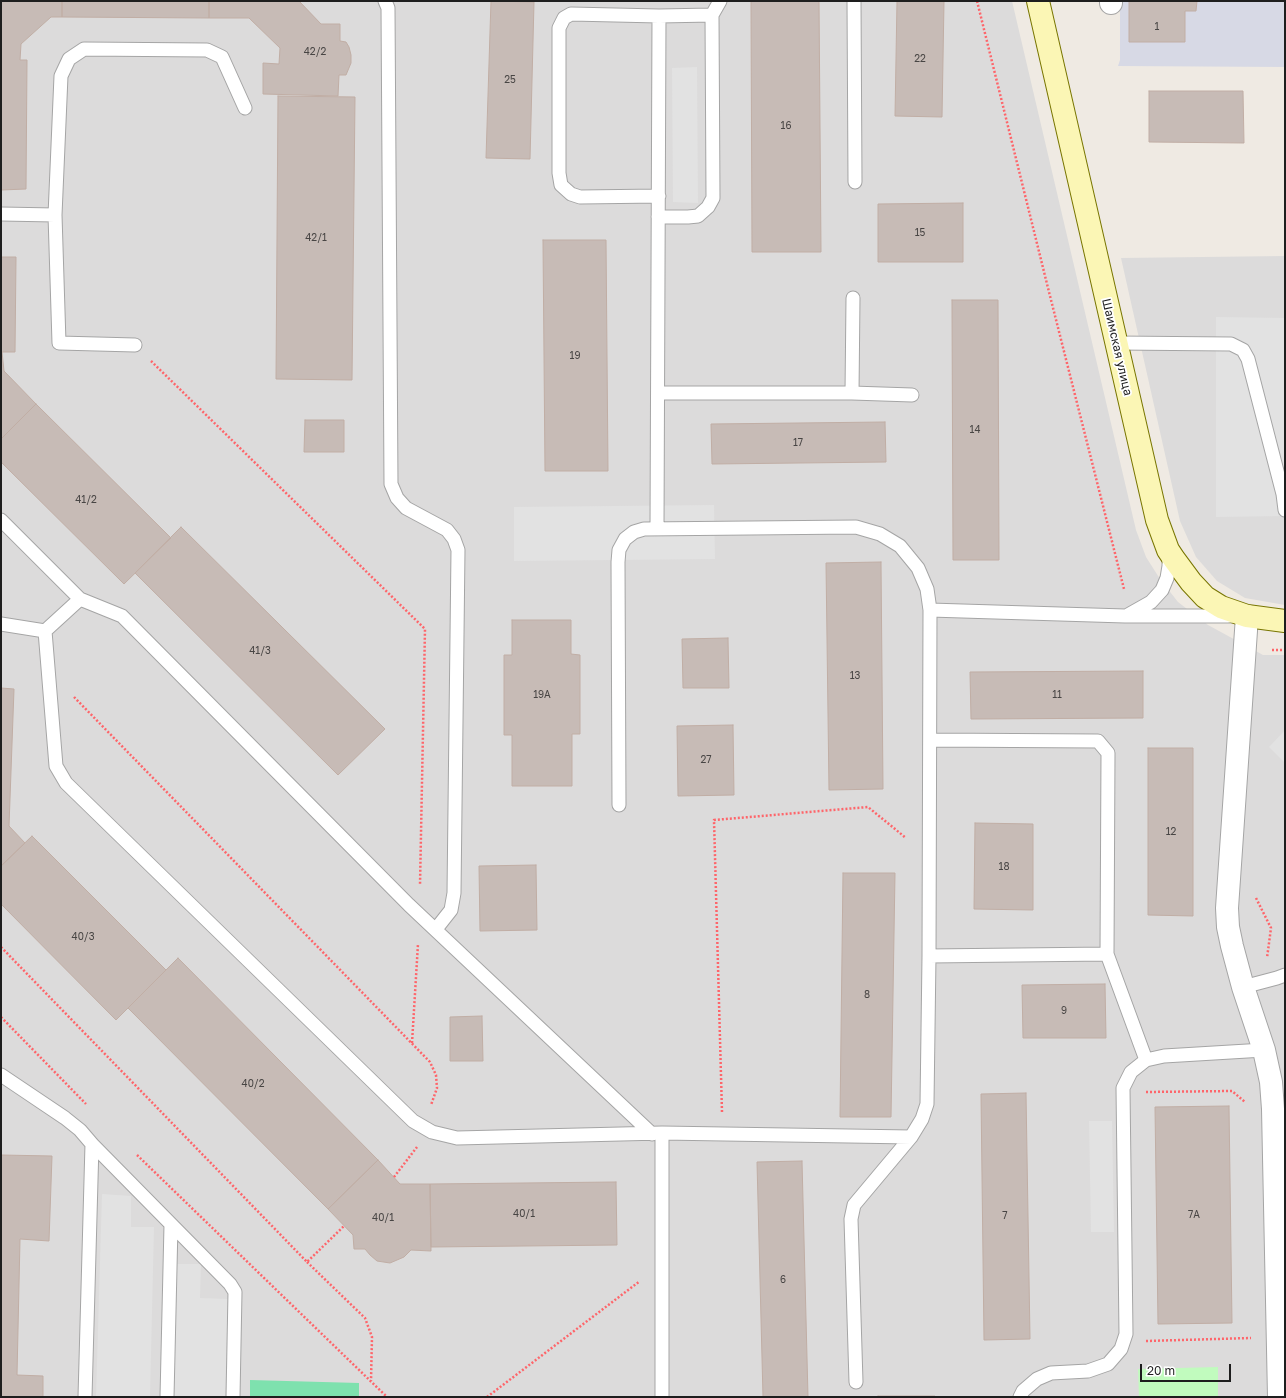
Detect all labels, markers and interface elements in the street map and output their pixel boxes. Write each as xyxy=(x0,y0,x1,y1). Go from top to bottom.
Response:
house number: 1 xyxy=(1155,21,1159,33)
house number: 42/2 xyxy=(304,46,326,58)
house number: 22 xyxy=(914,53,926,65)
house number: 25 xyxy=(504,74,516,86)
house number: 16 xyxy=(781,120,791,132)
house number: 15 xyxy=(915,227,925,239)
house number: 42/1 xyxy=(305,232,327,244)
street label: Шаимская улица xyxy=(1099,297,1135,397)
house number: 19 xyxy=(570,350,580,362)
house number: 14 xyxy=(970,424,980,436)
house number: 17 xyxy=(793,437,803,449)
house number: 41/2 xyxy=(75,494,97,506)
house number: 41/3 xyxy=(249,645,271,657)
house number: 13 xyxy=(850,670,860,682)
house number: 19А xyxy=(533,689,551,701)
house number: 11 xyxy=(1052,689,1062,701)
house number: 27 xyxy=(700,754,712,766)
house number: 12 xyxy=(1166,826,1176,838)
house number: 18 xyxy=(999,861,1009,873)
house number: 40/3 xyxy=(72,931,94,943)
house number: 8 xyxy=(864,989,870,1001)
house number: 9 xyxy=(1061,1005,1067,1017)
house number: 40/2 xyxy=(242,1078,264,1090)
house number: 40/1 xyxy=(513,1208,535,1220)
house number: 7А xyxy=(1188,1209,1200,1221)
house number: 7 xyxy=(1002,1210,1008,1222)
house number: 40/1 xyxy=(372,1212,394,1224)
house number: 6 xyxy=(780,1274,786,1286)
scale bar xyxy=(1142,1356,1233,1382)
text: 20 m xyxy=(1147,1363,1175,1378)

